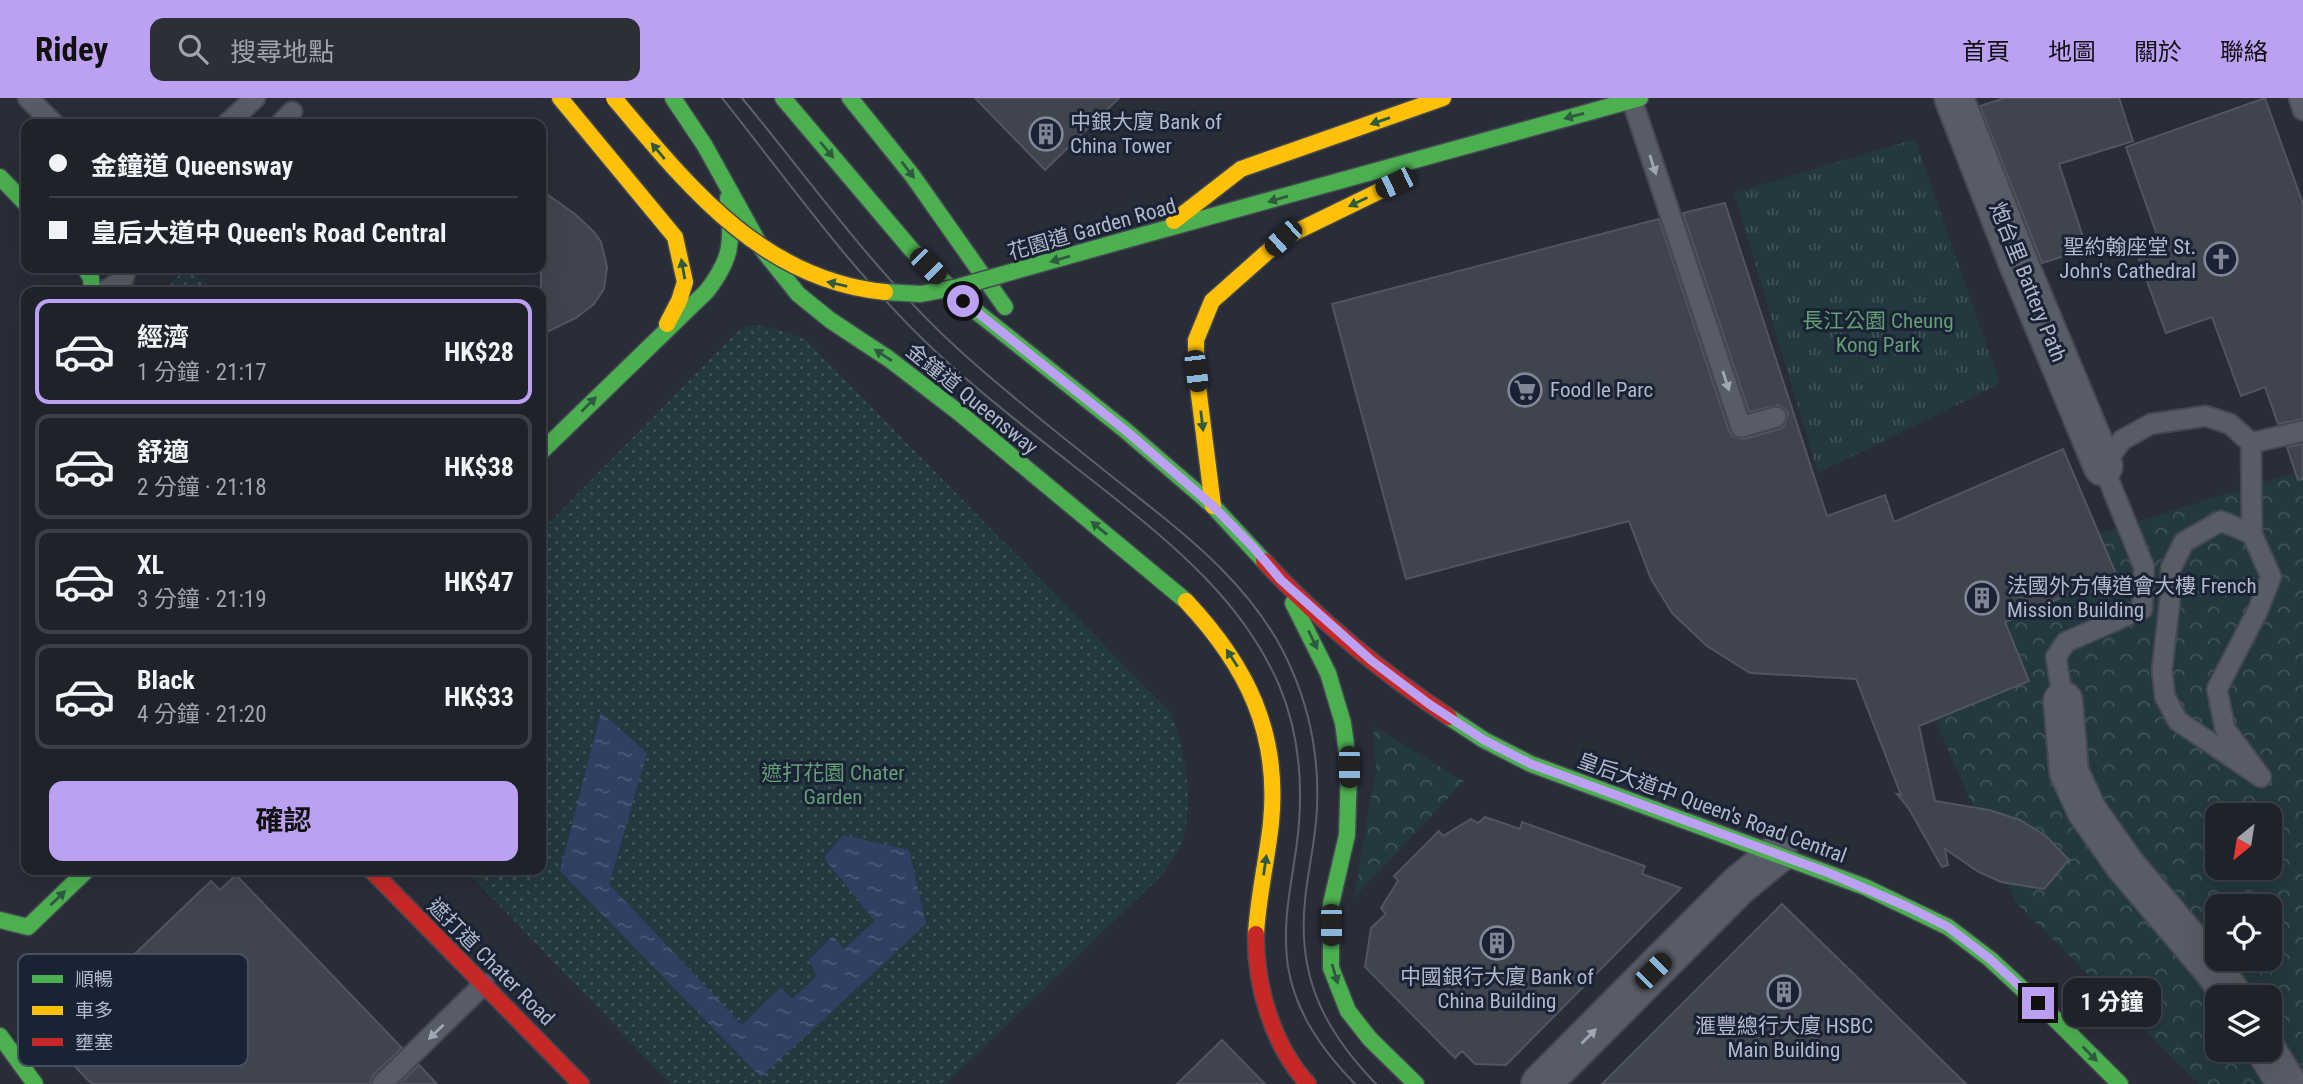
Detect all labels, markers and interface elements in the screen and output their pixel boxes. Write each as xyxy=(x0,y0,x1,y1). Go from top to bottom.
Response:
search box xyxy=(150,18,640,81)
text: Ridey xyxy=(35,30,108,69)
icon: search xyxy=(174,30,212,68)
text: 搜尋地點 xyxy=(230,37,334,67)
text: 首頁 xyxy=(1962,38,2010,66)
text: 地圖 xyxy=(2048,38,2096,66)
text: 關於 xyxy=(2134,38,2182,66)
text: 聯絡 xyxy=(2220,38,2268,66)
place label: 中銀大廈 Bank of China Tower xyxy=(1070,110,1222,158)
one-way arrow xyxy=(1563,111,1584,121)
building icon: 中銀大廈 Bank of China Tower xyxy=(1027,115,1065,153)
one-way arrow xyxy=(1369,116,1390,127)
one-way arrow xyxy=(819,141,835,159)
one-way arrow xyxy=(651,142,666,159)
text: 金鐘道 Queensway xyxy=(91,151,293,181)
one-way arrow xyxy=(1648,155,1658,176)
one-way arrow xyxy=(901,161,916,179)
car xyxy=(1372,164,1419,202)
street label: 花園道 Garden Road xyxy=(1005,193,1179,265)
one-way arrow xyxy=(1267,194,1288,204)
one-way arrow xyxy=(1347,196,1368,207)
street label: 炮台里 Battery Path xyxy=(1985,199,2071,365)
car xyxy=(1261,216,1306,260)
text: 皇后大道中 Queen's Road Central xyxy=(91,218,446,248)
place label: 聖約翰座堂 St. John's Cathedral xyxy=(2059,235,2196,283)
church icon: 聖約翰座堂 St. John's Cathedral xyxy=(2202,240,2240,278)
car xyxy=(906,244,951,288)
one-way arrow xyxy=(1049,254,1070,264)
one-way arrow xyxy=(677,258,688,280)
one-way arrow xyxy=(826,278,848,289)
route start xyxy=(947,285,979,317)
park label: 長江公園 Cheung Kong Park xyxy=(1802,309,1954,357)
icon: car xyxy=(53,320,116,383)
text: 經濟 xyxy=(137,322,189,352)
text: HK$28 xyxy=(444,337,514,367)
street label: 金鐘道 Queensway xyxy=(901,339,1043,460)
one-way arrow xyxy=(874,348,892,362)
car xyxy=(1184,349,1209,393)
text: 1 分鐘 · 21:17 xyxy=(137,359,267,386)
one-way arrow xyxy=(1721,370,1731,391)
supermarket icon: Food le Parc xyxy=(1506,371,1544,409)
place label: Food le Parc xyxy=(1550,378,1653,402)
one-way arrow xyxy=(581,396,598,413)
one-way arrow xyxy=(1197,410,1208,432)
icon: car xyxy=(53,435,116,498)
text: 舒適 xyxy=(137,437,189,467)
text: HK$38 xyxy=(444,452,514,482)
text: 2 分鐘 · 21:18 xyxy=(137,474,267,501)
one-way arrow xyxy=(1090,520,1108,535)
icon: car xyxy=(53,550,116,613)
text: XL xyxy=(137,550,164,580)
text: HK$47 xyxy=(444,567,514,597)
place label: 法國外方傳道會大樓 French Mission Building xyxy=(2007,574,2257,622)
building icon: 法國外方傳道會大樓 French Mission Building xyxy=(1963,579,2001,617)
text: 3 分鐘 · 21:19 xyxy=(137,586,267,613)
one-way arrow xyxy=(1307,630,1318,650)
one-way arrow xyxy=(1226,648,1239,668)
icon: car xyxy=(53,665,116,728)
text: Black xyxy=(137,665,195,695)
text: HK$33 xyxy=(444,682,514,712)
text: 4 分鐘 · 21:20 xyxy=(137,701,267,728)
car xyxy=(1339,746,1360,788)
street label: 皇后大道中 Queen's Road Central xyxy=(1574,748,1850,868)
park label: 遮打花園 Chater Garden xyxy=(761,761,905,809)
button: 確認 xyxy=(49,781,518,861)
north arrow xyxy=(2205,803,2282,880)
map controls xyxy=(2205,803,2282,1062)
one-way arrow xyxy=(1260,854,1271,876)
one-way arrow xyxy=(49,890,66,907)
street label: 遮打道 Chater Road xyxy=(423,894,559,1030)
button: locate xyxy=(2205,894,2282,971)
car xyxy=(1321,904,1342,946)
building icon: 中國銀行大廈 Bank of China Building xyxy=(1478,924,1516,962)
car xyxy=(1631,949,1676,993)
legend xyxy=(18,954,248,1066)
one-way arrow xyxy=(1330,964,1340,985)
place label: 中國銀行大廈 Bank of China Building xyxy=(1400,965,1594,1013)
text: 順暢 xyxy=(75,968,113,991)
building icon: 滙豐總行大廈 HSBC Main Building xyxy=(1765,973,1803,1011)
callout: 1 分鐘 xyxy=(2062,978,2160,1028)
button: layers xyxy=(2205,985,2282,1062)
route end xyxy=(2022,987,2054,1019)
text: 1 分鐘 xyxy=(2081,989,2143,1016)
text: 車多 xyxy=(75,999,113,1022)
place label: 滙豐總行大廈 HSBC Main Building xyxy=(1695,1014,1873,1062)
one-way arrow xyxy=(427,1023,444,1040)
one-way arrow xyxy=(1580,1028,1597,1044)
text: 壅塞 xyxy=(75,1031,113,1054)
one-way arrow xyxy=(2082,1046,2099,1063)

